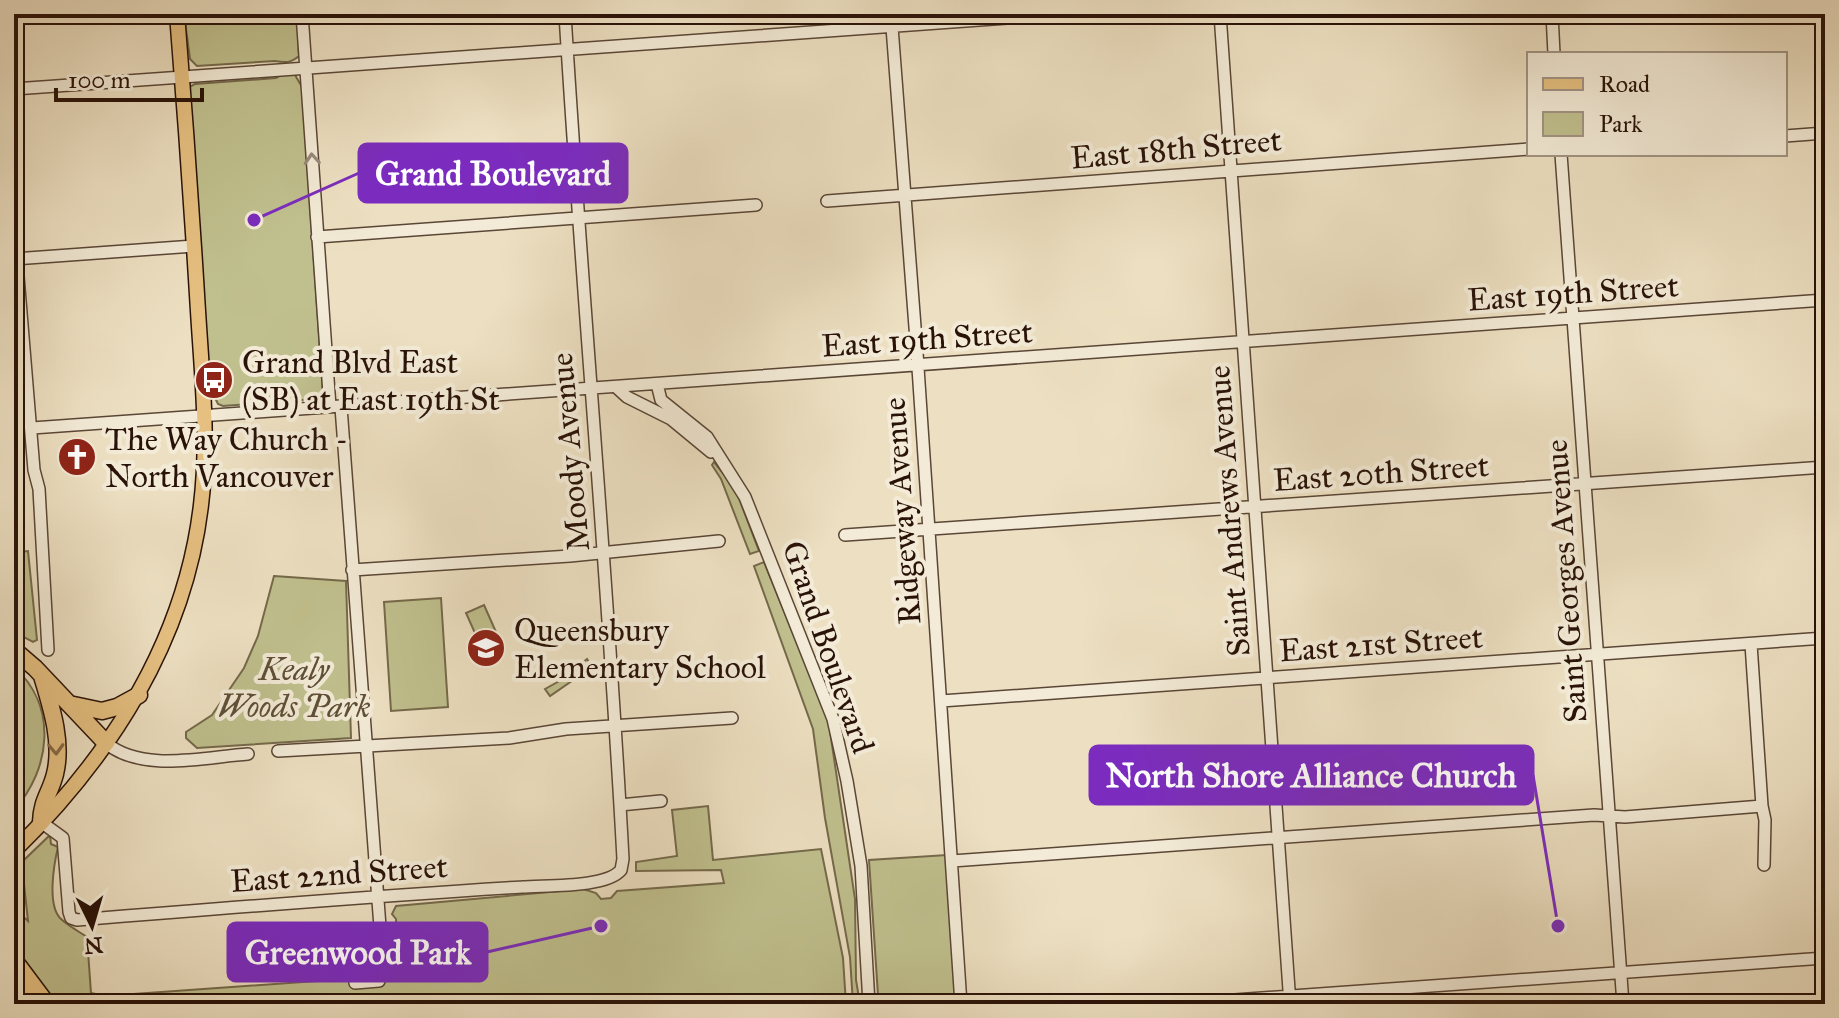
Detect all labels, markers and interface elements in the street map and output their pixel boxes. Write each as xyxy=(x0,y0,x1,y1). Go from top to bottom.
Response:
scale bar xyxy=(56,52,202,102)
legend xyxy=(1527,52,1787,156)
text: 100 m xyxy=(68,65,131,95)
text: Road xyxy=(1599,69,1650,99)
text: Park xyxy=(1599,109,1643,139)
street label: East 18th Street xyxy=(1069,120,1283,178)
callout: Grand Boulevard xyxy=(359,144,627,202)
one-way arrow xyxy=(304,152,321,165)
text: Grand Boulevard xyxy=(375,153,612,194)
street label: East 19th Street xyxy=(1466,266,1680,320)
street label: East 19th Street xyxy=(820,312,1034,366)
place label: Grand Blvd East (SB) at East 19th St xyxy=(242,343,500,419)
street label: Moody Avenue xyxy=(542,351,598,553)
bus stop icon: Grand Blvd East (SB) at East 19th St xyxy=(193,359,235,401)
street label: Saint Andrews Avenue xyxy=(1199,364,1259,658)
street label: Ridgeway Avenue xyxy=(875,396,929,626)
place label: The Way Church - North Vancouver xyxy=(105,420,348,496)
church icon: The Way Church - North Vancouver xyxy=(56,436,98,478)
street label: Saint Georges Avenue xyxy=(1537,438,1595,724)
street label: East 20th Street xyxy=(1272,446,1490,500)
street label: Grand Boulevard xyxy=(773,536,883,758)
place label: Queensbury Elementary School xyxy=(514,611,766,687)
street label: East 21st Street xyxy=(1278,617,1484,671)
school or university icon: Queensbury Elementary School xyxy=(465,627,507,669)
park label: Kealy Woods Park xyxy=(217,650,371,726)
one-way arrow xyxy=(47,743,65,756)
callout: North Shore Alliance Church xyxy=(1090,746,1533,804)
text: North Shore Alliance Church xyxy=(1105,755,1517,796)
street label: East 22nd Street xyxy=(229,847,449,901)
north arrow xyxy=(52,886,132,966)
callout: Greenwood Park xyxy=(228,923,487,981)
text: N xyxy=(83,931,104,960)
text: Greenwood Park xyxy=(245,932,472,973)

